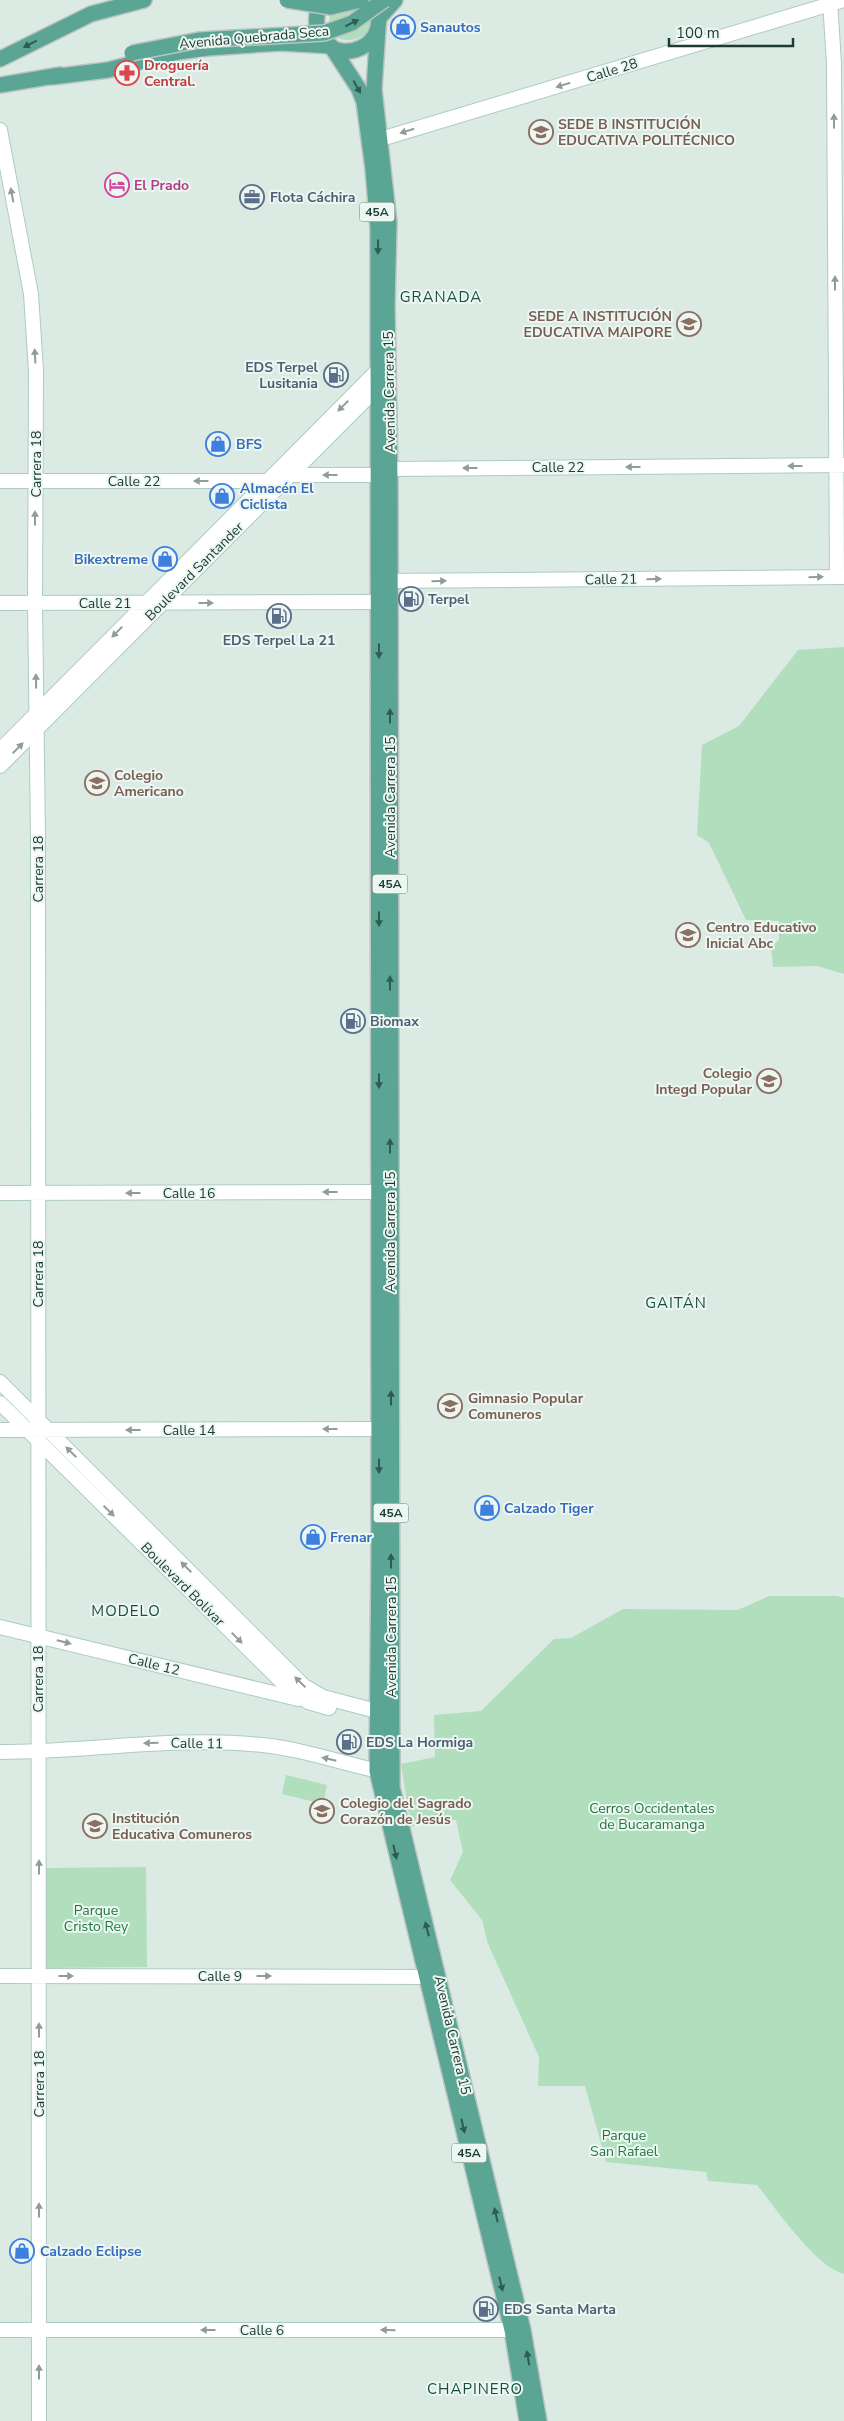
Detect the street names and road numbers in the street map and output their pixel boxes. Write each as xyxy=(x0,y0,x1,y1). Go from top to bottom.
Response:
street label: Avenida Quebrada Seca xyxy=(178,21,330,54)
street label: Calle 28 xyxy=(584,54,640,87)
road number: 45A xyxy=(360,202,394,222)
street label: Avenida Carrera 15 xyxy=(379,331,400,453)
street label: Carrera 18 xyxy=(27,431,46,497)
street label: Calle 22 xyxy=(532,458,584,477)
street label: Calle 22 xyxy=(108,472,160,491)
street label: Boulevard Santander xyxy=(141,518,248,625)
street label: Calle 21 xyxy=(585,570,638,589)
street label: Calle 21 xyxy=(79,594,131,613)
street label: Avenida Carrera 15 xyxy=(381,736,400,858)
street label: Carrera 18 xyxy=(29,836,48,902)
road number: 45A xyxy=(372,874,408,894)
street label: Avenida Carrera 15 xyxy=(381,1171,400,1293)
street label: Calle 16 xyxy=(163,1184,215,1203)
street label: Carrera 18 xyxy=(29,1241,48,1307)
street label: Calle 14 xyxy=(163,1421,215,1440)
road number: 45A xyxy=(374,1504,408,1522)
street label: Boulevard Bolívar xyxy=(136,1538,229,1631)
street label: Avenida Carrera 15 xyxy=(382,1576,401,1698)
street label: Carrera 18 xyxy=(29,1646,48,1712)
street label: Calle 12 xyxy=(126,1649,182,1680)
street label: Calle 11 xyxy=(170,1734,223,1753)
street label: Calle 9 xyxy=(198,1967,242,1986)
street label: Avenida Carrera 15 xyxy=(430,1974,475,2096)
street label: Carrera 18 xyxy=(30,2051,49,2117)
road number: 45A xyxy=(452,2144,486,2162)
street label: Calle 6 xyxy=(240,2321,284,2340)

